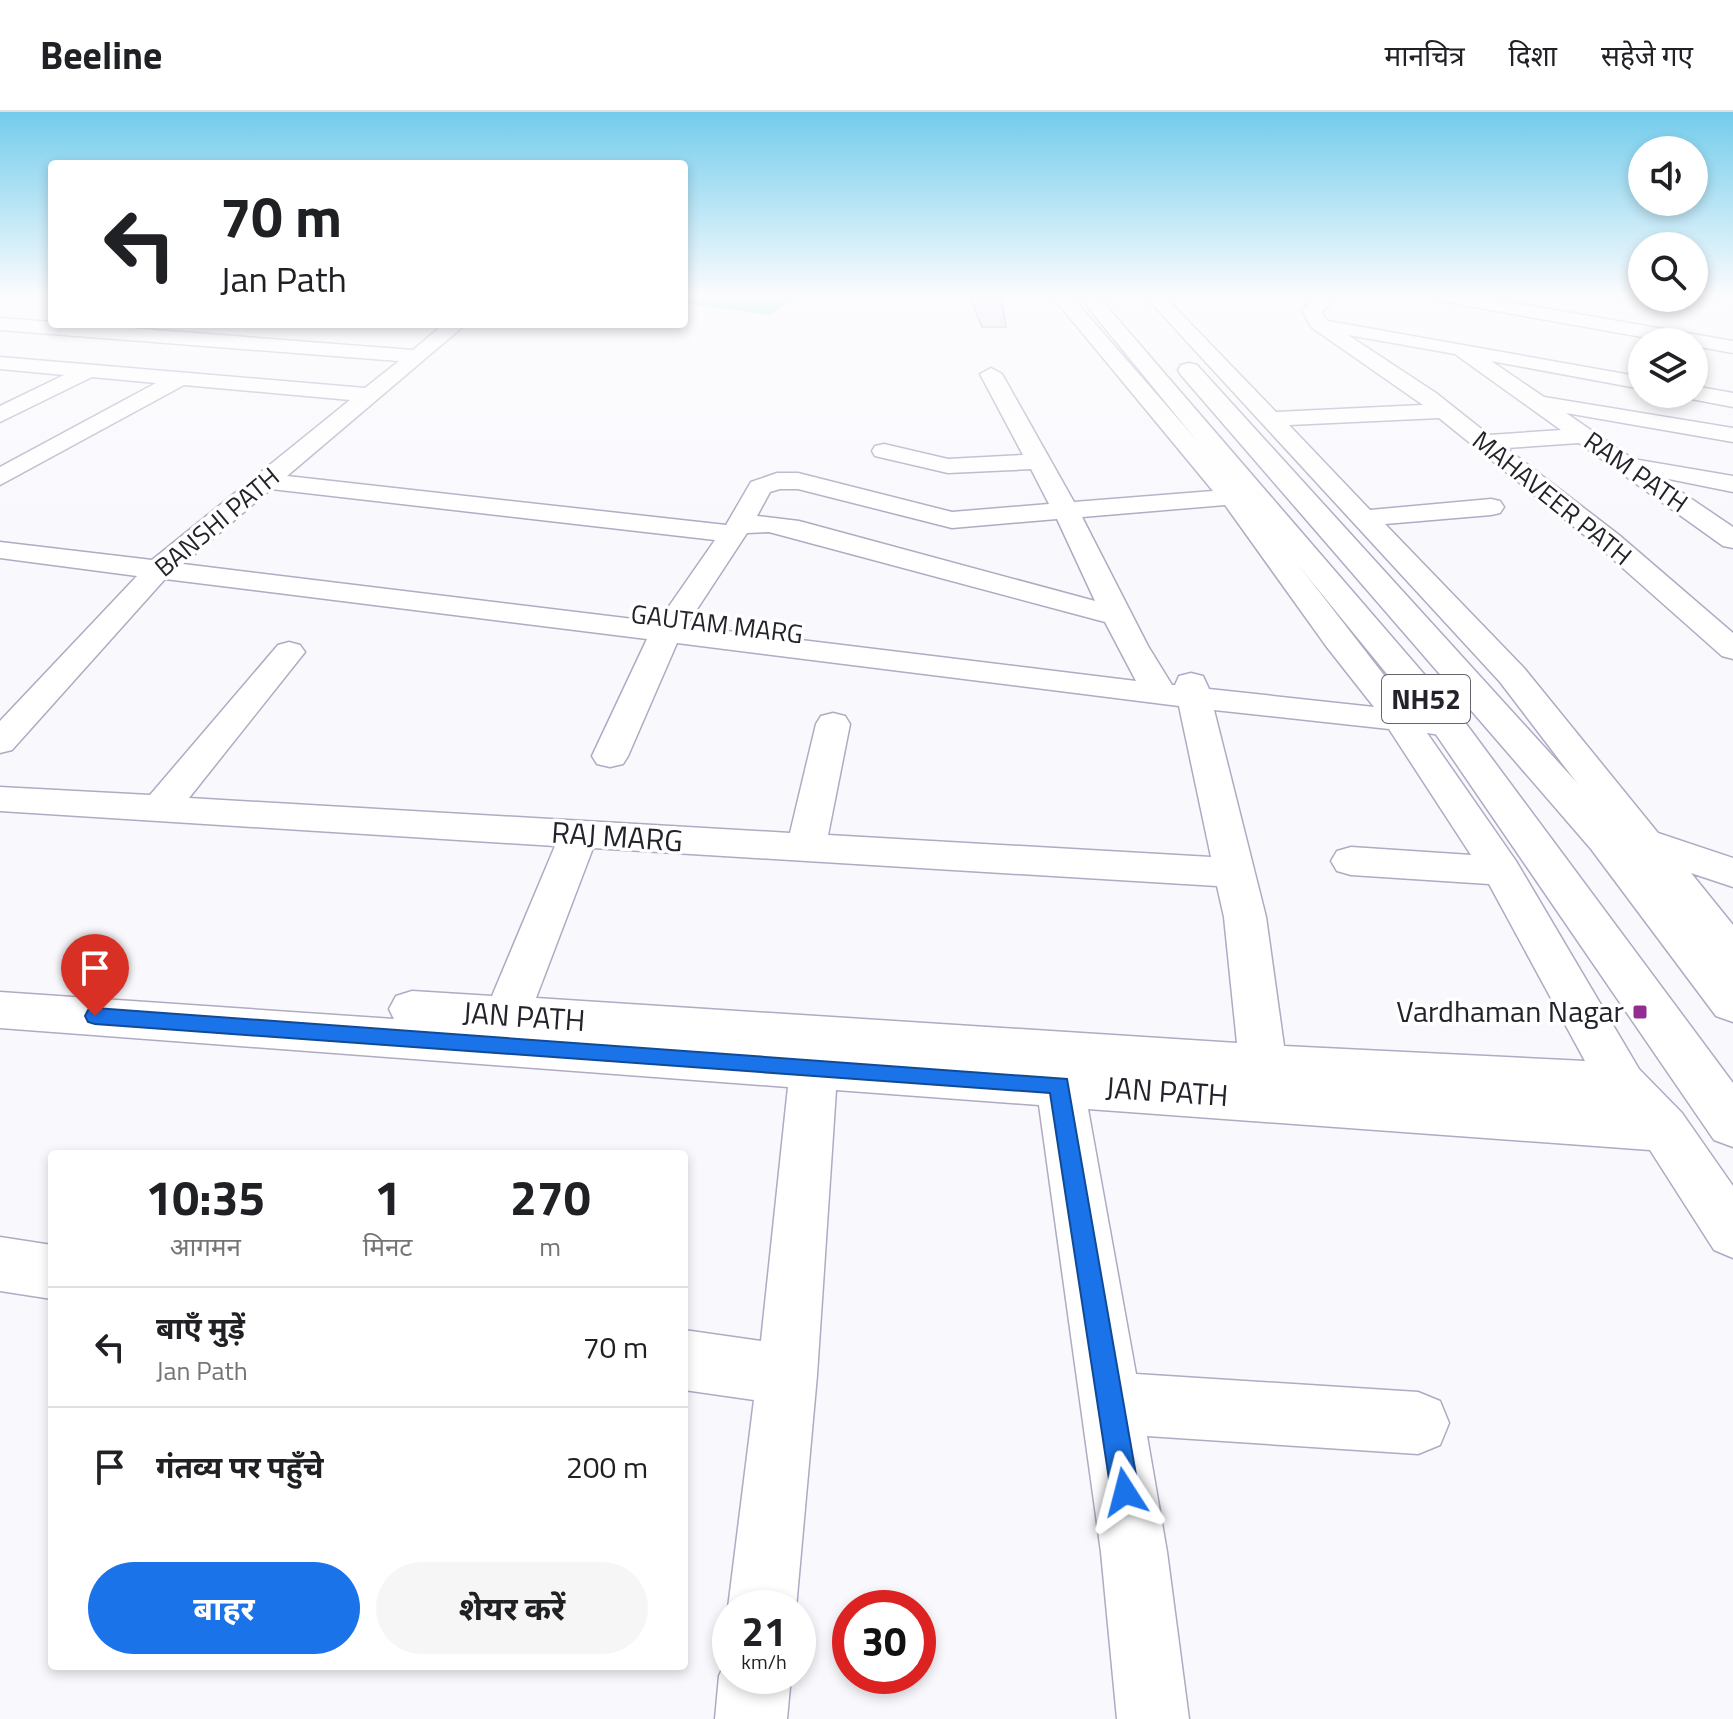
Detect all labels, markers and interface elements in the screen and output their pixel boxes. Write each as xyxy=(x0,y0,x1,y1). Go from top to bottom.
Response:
text: Beeline xyxy=(40,26,162,84)
text: मानचित्र xyxy=(1385,34,1465,77)
text: दिशा xyxy=(1509,34,1557,77)
text: सहेजे गए xyxy=(1601,34,1693,77)
map controls xyxy=(1628,136,1708,408)
button: sound xyxy=(1628,136,1708,216)
text: 70 m xyxy=(220,174,342,259)
icon: left xyxy=(88,192,192,296)
button: search xyxy=(1628,232,1708,312)
text: Jan Path xyxy=(220,251,347,306)
button: layers xyxy=(1628,328,1708,408)
street label: MAHAVEER PATH xyxy=(1464,421,1641,574)
street label: RAM PATH xyxy=(1576,421,1696,522)
street label: BANSHI PATH xyxy=(146,458,288,586)
street label: GAUTAM MARG xyxy=(629,594,805,653)
road number: NH52 xyxy=(1382,675,1470,723)
street label: RAJ MARG xyxy=(550,808,684,864)
pin xyxy=(61,934,129,1016)
icon: arrive xyxy=(73,946,117,990)
place label: Vardhaman Nagar xyxy=(1396,988,1624,1034)
street label: JAN PATH xyxy=(461,989,587,1043)
marker: Vardhaman Nagar xyxy=(1631,1003,1649,1021)
street label: JAN PATH xyxy=(1104,1064,1230,1118)
text: 10:35 xyxy=(145,1161,265,1234)
text: 1 xyxy=(374,1161,401,1234)
text: 270 xyxy=(510,1161,591,1234)
text: आगमन xyxy=(170,1227,241,1266)
text: मिनट xyxy=(363,1227,412,1266)
text: m xyxy=(539,1227,561,1266)
text: बाएँ मुड़ें xyxy=(156,1305,245,1351)
text: 70 m xyxy=(583,1324,648,1370)
icon: left xyxy=(88,1325,132,1369)
text: Jan Path xyxy=(156,1351,248,1390)
text: गंतव्य पर पहुँचे xyxy=(156,1444,323,1490)
text: 200 m xyxy=(566,1444,648,1490)
icon: arrive xyxy=(88,1445,132,1489)
position arrow xyxy=(1083,1450,1167,1534)
button: बाहर xyxy=(88,1562,360,1654)
button: शेयर करें xyxy=(376,1562,648,1654)
speed limit sign: 30 xyxy=(832,1590,936,1694)
text: 21 xyxy=(742,1601,786,1662)
text: km/h xyxy=(741,1646,787,1677)

